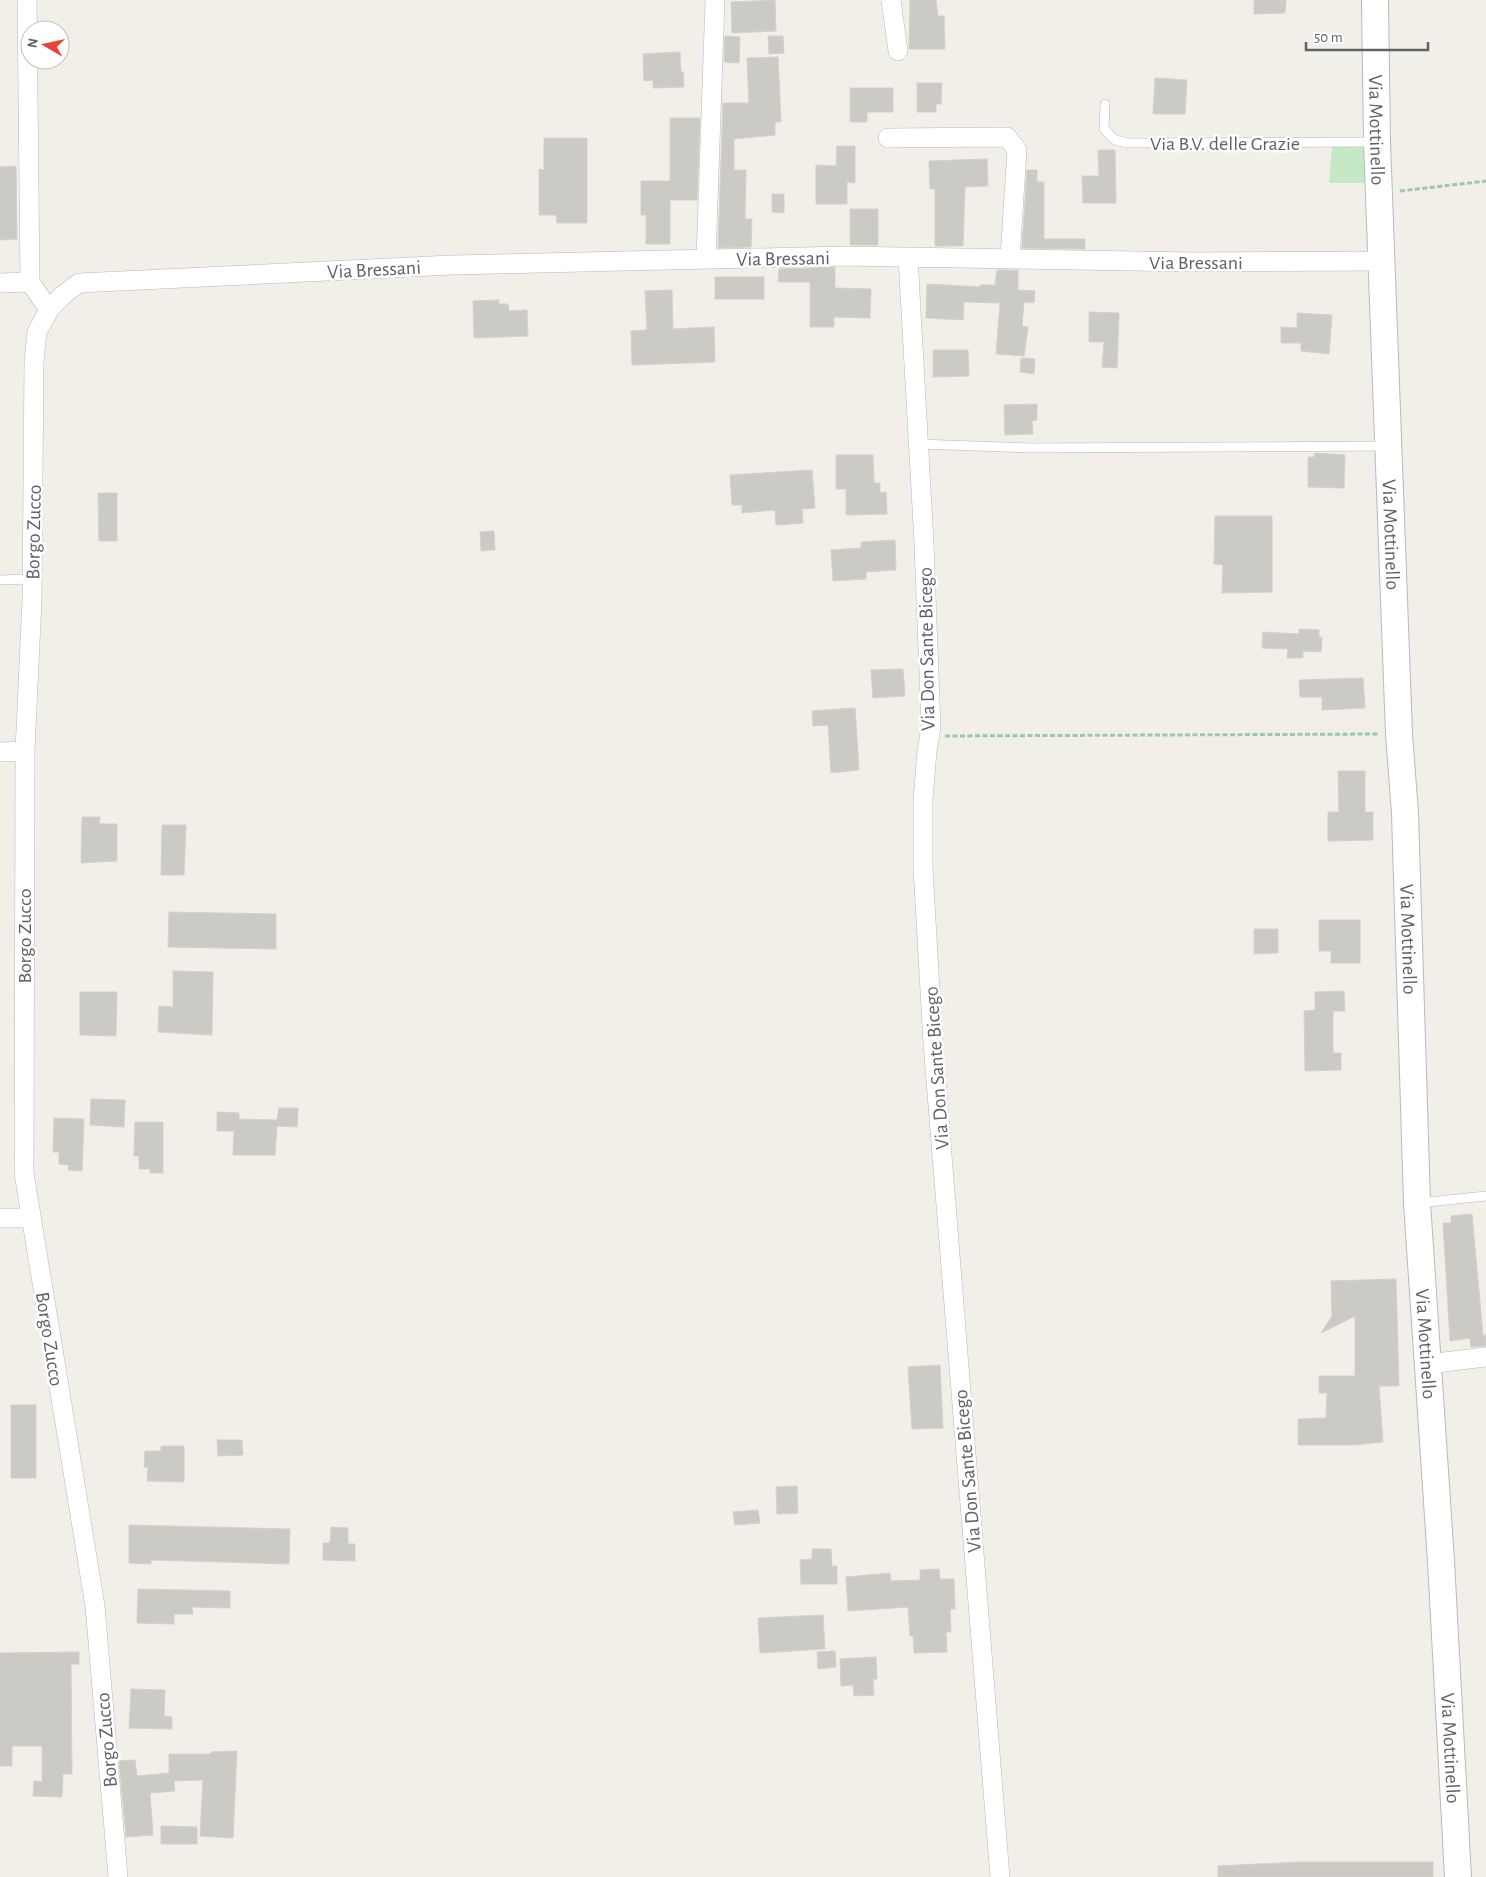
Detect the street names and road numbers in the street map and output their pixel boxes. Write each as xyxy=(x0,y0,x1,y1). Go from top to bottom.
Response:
street label: Via Mottinello xyxy=(1365,74,1388,186)
street label: Via B.V. delle Grazie xyxy=(1150,134,1300,154)
street label: Via Bressani xyxy=(736,248,830,270)
street label: Via Bressani xyxy=(1149,253,1243,273)
street label: Via Bressani xyxy=(327,258,421,282)
street label: Via Mottinello xyxy=(1379,479,1403,590)
street label: Borgo Zucco xyxy=(23,484,45,580)
street label: Via Don Sante Bicego xyxy=(916,567,938,731)
street label: Via Mottinello xyxy=(1396,884,1420,995)
street label: Borgo Zucco xyxy=(15,888,35,984)
street label: Via Don Sante Bicego xyxy=(921,986,953,1150)
street label: Via Mottinello xyxy=(1412,1288,1439,1400)
street label: Borgo Zucco xyxy=(32,1291,66,1388)
street label: Via Don Sante Bicego xyxy=(951,1389,985,1553)
street label: Borgo Zucco xyxy=(93,1692,121,1788)
street label: Via Mottinello xyxy=(1437,1692,1463,1804)

